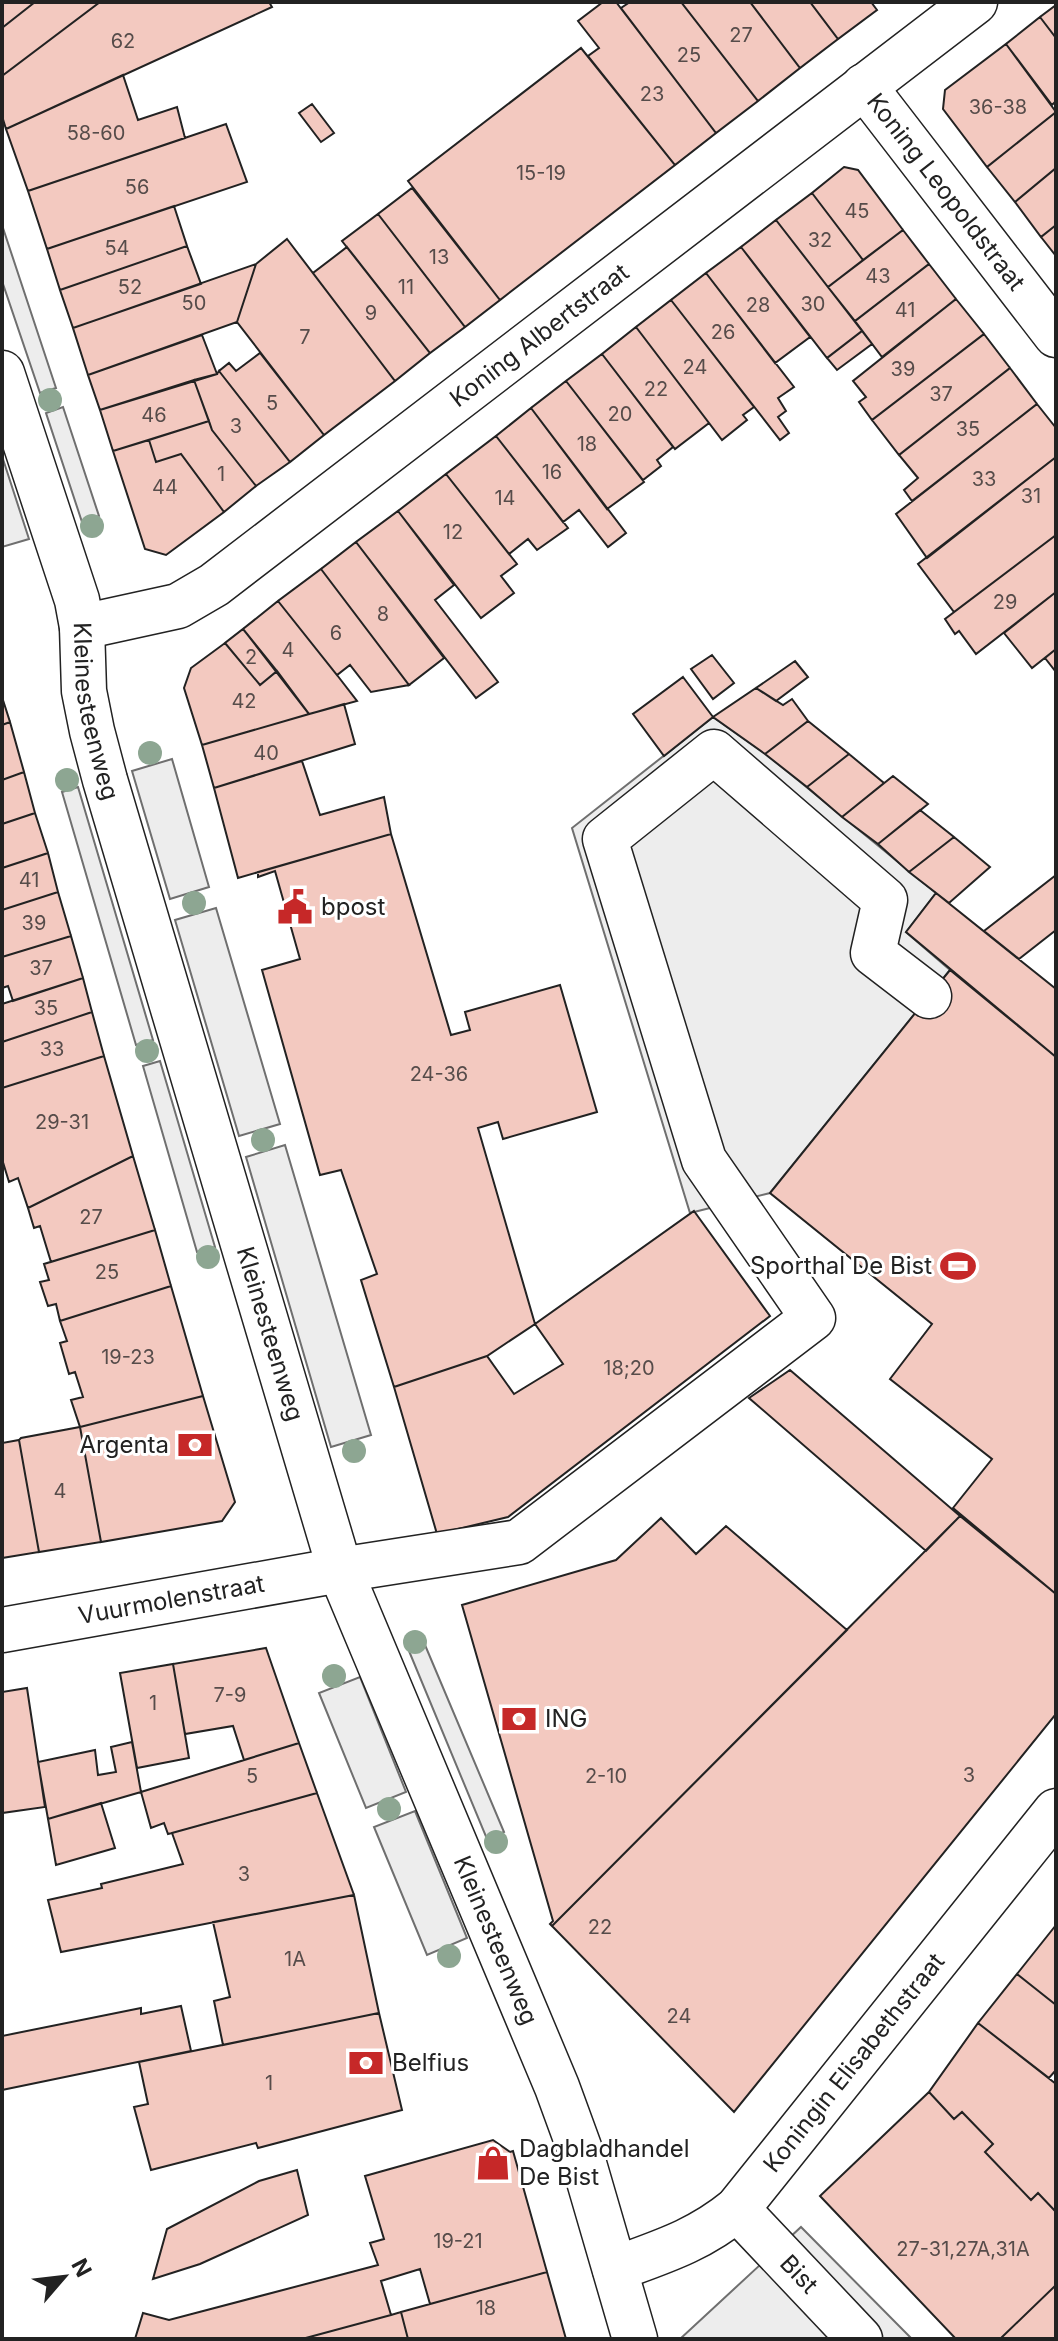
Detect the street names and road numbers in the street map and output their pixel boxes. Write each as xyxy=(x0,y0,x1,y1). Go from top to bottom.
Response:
street label: Koning Leopoldstraat xyxy=(861,87,1031,296)
street label: Koning Albertstraat xyxy=(444,257,635,413)
street label: Kleinesteenweg xyxy=(68,622,125,803)
street label: Kleinesteenweg xyxy=(231,1243,310,1424)
street label: Vuurmolenstraat xyxy=(76,1569,267,1630)
street label: Kleinesteenweg xyxy=(448,1851,544,2029)
street label: Koningin Elisabethstraat xyxy=(757,1947,950,2178)
street label: Bist xyxy=(774,2249,824,2299)

